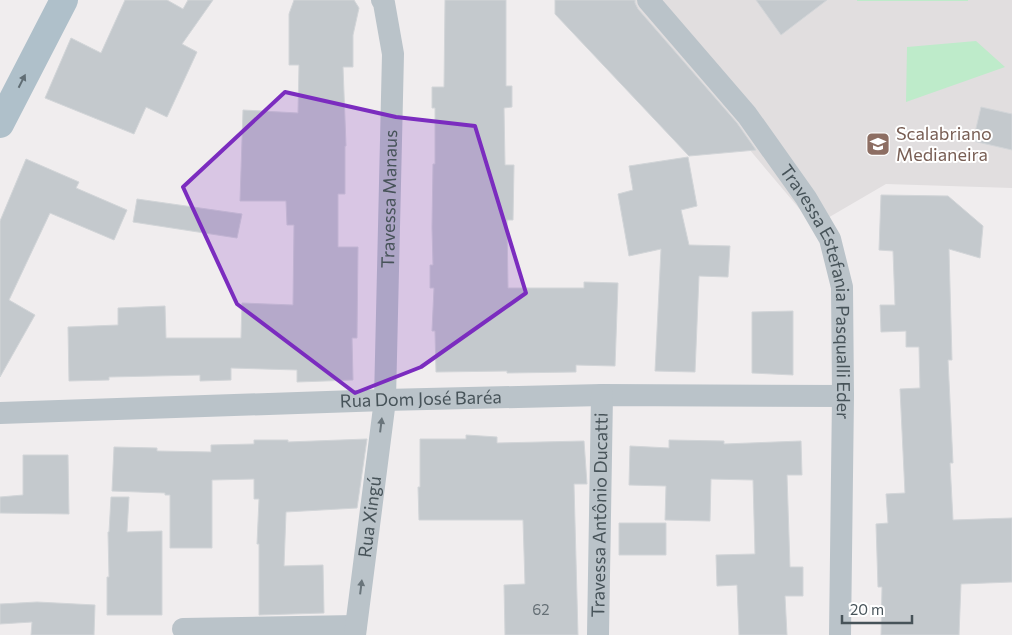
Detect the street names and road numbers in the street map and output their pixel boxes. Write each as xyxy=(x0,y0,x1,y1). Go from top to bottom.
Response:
street label: Travessa Manaus xyxy=(376,129,401,268)
street label: Travessa Estefania Pasqualli Eder xyxy=(776,160,855,419)
street label: Rua Dom José Baréa xyxy=(339,385,502,412)
street label: Travessa Antônio Ducatti xyxy=(586,412,612,618)
street label: Rua Xingú xyxy=(353,475,385,559)

